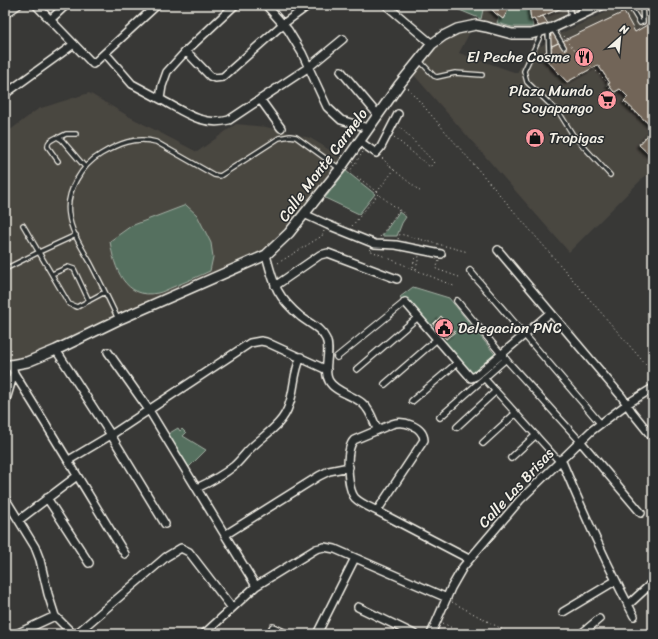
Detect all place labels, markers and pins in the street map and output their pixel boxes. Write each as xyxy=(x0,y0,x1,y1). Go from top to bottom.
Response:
place label: El Peche Cosme xyxy=(467,44,570,70)
restaurant icon: El Peche Cosme xyxy=(573,46,595,68)
place label: Plaza Mundo Soyapango xyxy=(509,78,593,121)
supermarket icon: Plaza Mundo Soyapango xyxy=(596,89,618,111)
place label: Tropigas xyxy=(549,125,604,151)
shop icon: Tropigas xyxy=(524,127,546,149)
place label: Delegacion PNC xyxy=(458,315,562,341)
public building icon: Delegacion PNC xyxy=(433,317,455,339)

